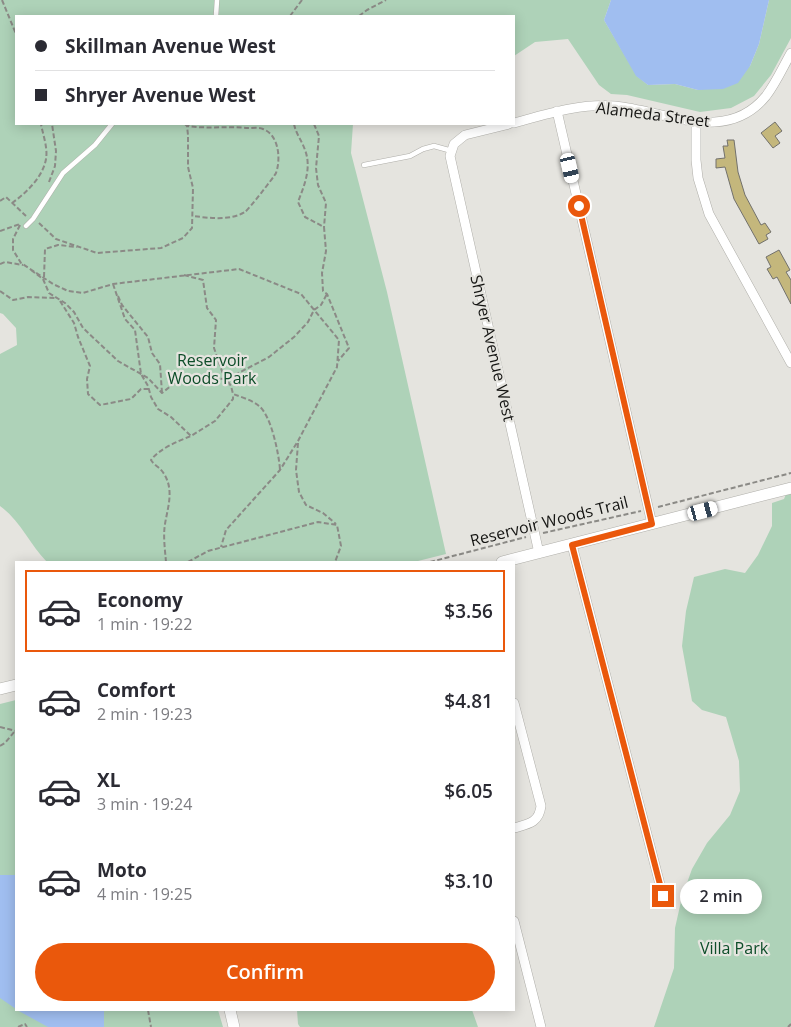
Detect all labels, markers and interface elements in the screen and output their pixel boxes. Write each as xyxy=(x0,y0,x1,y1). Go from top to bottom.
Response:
text: Skillman Avenue West xyxy=(65,33,276,59)
text: Shryer Avenue West xyxy=(65,82,256,108)
street label: Alameda Street xyxy=(595,96,711,132)
car xyxy=(559,152,580,184)
route start xyxy=(568,195,590,217)
street label: Shryer Avenue West xyxy=(465,273,521,424)
park label: Reservoir Woods Park xyxy=(167,349,257,389)
street label: Reservoir Woods Trail xyxy=(468,491,630,551)
car xyxy=(686,500,719,522)
text: Economy xyxy=(97,587,183,613)
icon: car xyxy=(37,589,82,634)
text: $3.56 xyxy=(444,598,493,624)
text: 1 min · 19:22 xyxy=(97,613,192,635)
text: Comfort xyxy=(97,677,176,703)
icon: car xyxy=(37,679,82,724)
text: $4.81 xyxy=(444,688,493,714)
text: 2 min · 19:23 xyxy=(97,703,192,725)
text: XL xyxy=(97,767,120,793)
icon: car xyxy=(37,769,82,814)
text: $6.05 xyxy=(444,778,493,804)
text: 3 min · 19:24 xyxy=(97,793,192,815)
text: Moto xyxy=(97,857,147,883)
icon: car xyxy=(37,859,82,904)
text: $3.10 xyxy=(444,868,493,894)
callout: 2 min xyxy=(680,878,763,914)
text: 4 min · 19:25 xyxy=(97,883,192,905)
route end xyxy=(652,885,674,907)
text: 2 min xyxy=(699,885,743,907)
park label: Villa Park xyxy=(700,937,769,959)
button: Confirm xyxy=(35,943,495,1001)

